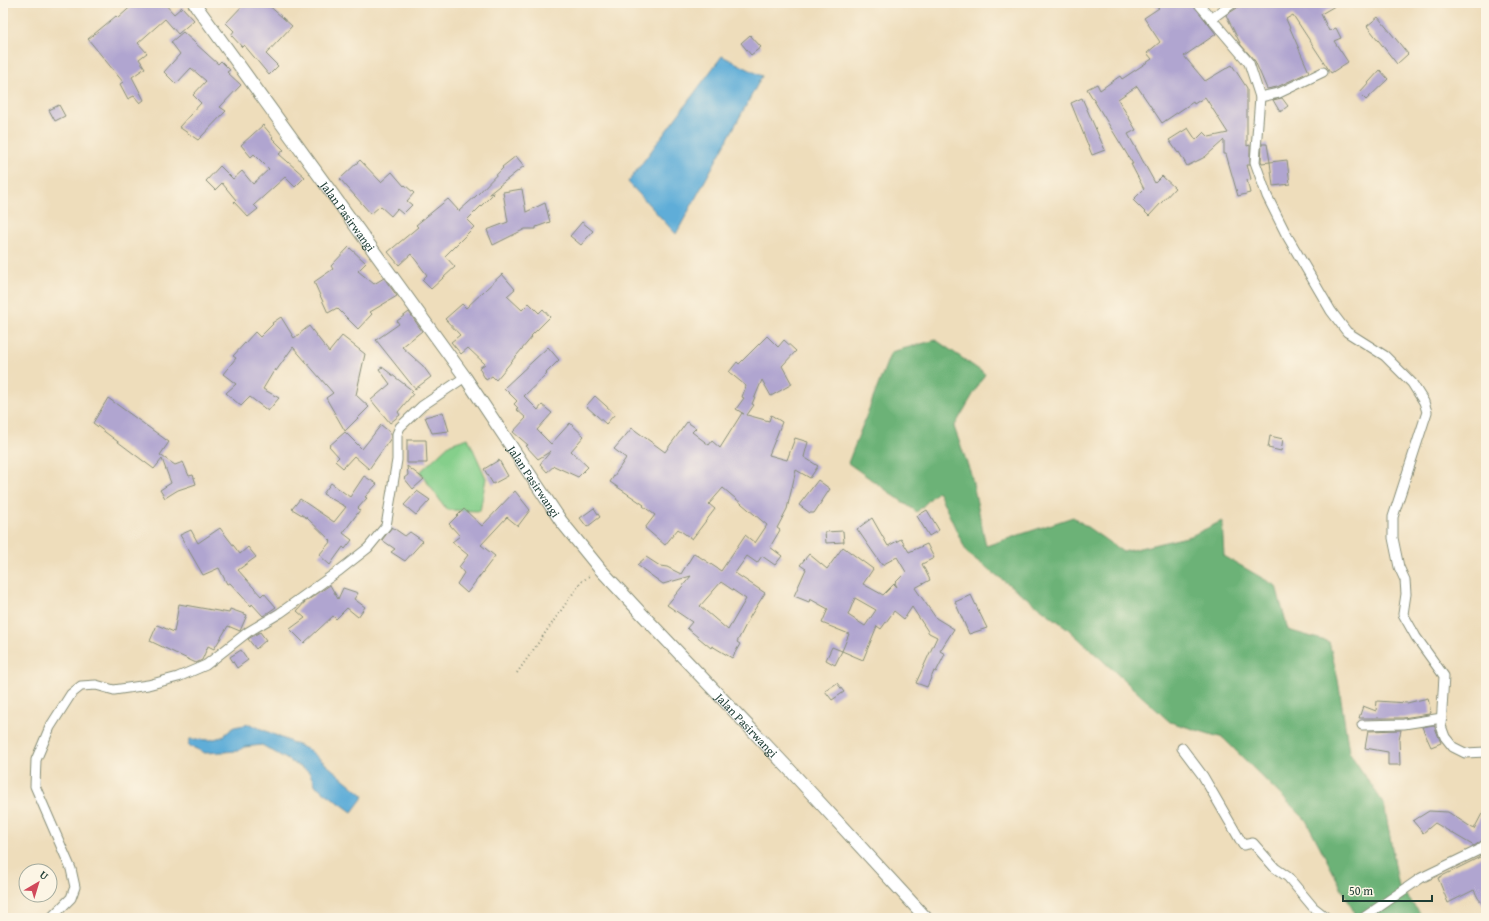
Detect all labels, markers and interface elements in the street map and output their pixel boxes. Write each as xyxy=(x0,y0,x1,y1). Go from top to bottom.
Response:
street label: Jalan Pasirwangi xyxy=(316,176,380,255)
street label: Jalan Pasirwangi xyxy=(503,440,565,521)
street label: Jalan Pasirwangi xyxy=(711,687,782,761)
north arrow xyxy=(18,863,58,903)
text: U xyxy=(36,867,52,884)
scale bar xyxy=(1343,877,1432,903)
text: 50 m xyxy=(1349,882,1373,899)

